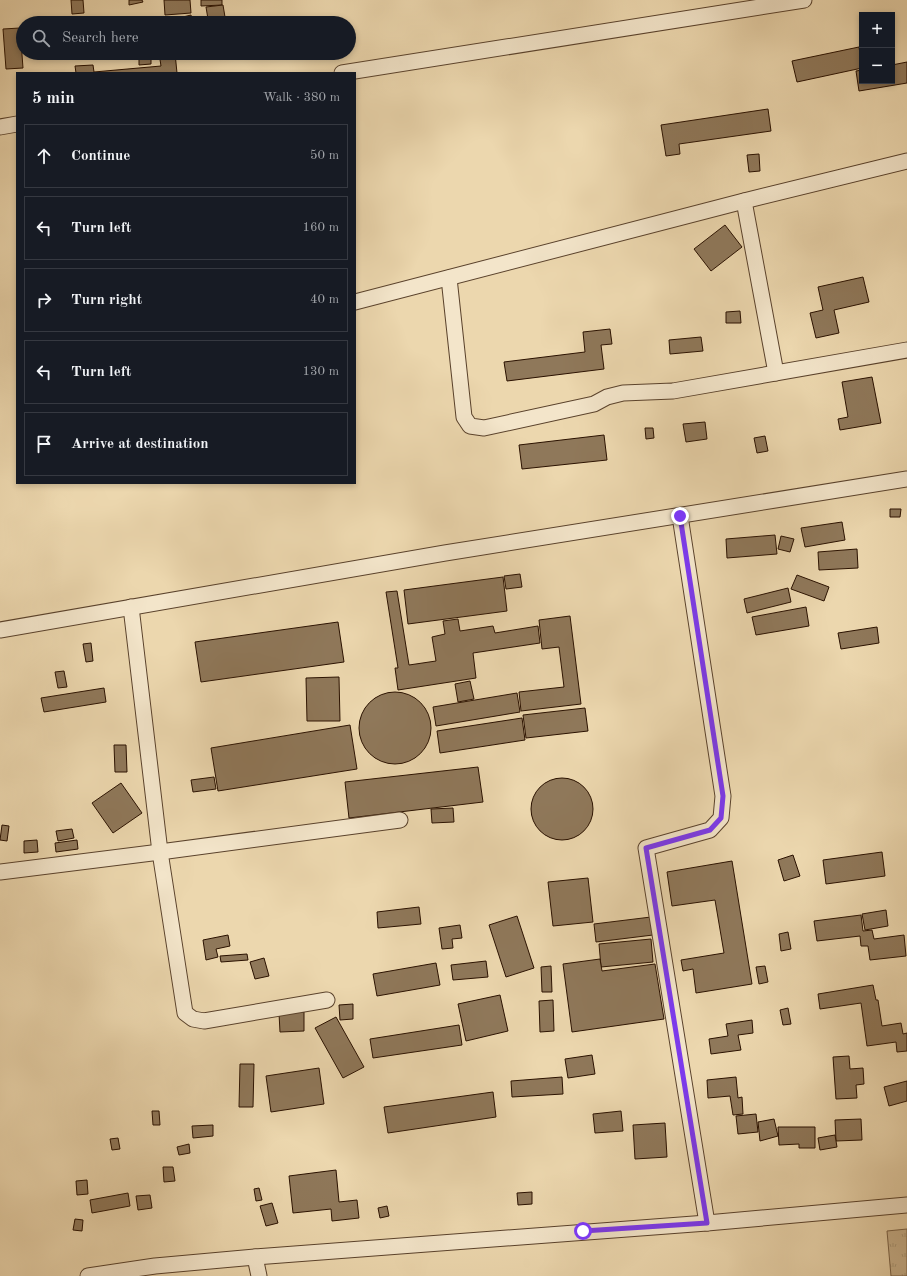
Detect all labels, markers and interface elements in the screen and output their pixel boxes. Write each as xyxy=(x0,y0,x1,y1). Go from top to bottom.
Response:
map controls xyxy=(859,12,895,84)
button: + xyxy=(859,12,895,48)
search box xyxy=(16,16,356,60)
icon: search xyxy=(30,27,52,49)
text: Search here xyxy=(62,31,139,46)
button: − xyxy=(859,48,895,84)
text: 5 min xyxy=(32,90,75,107)
text: Walk · 380 m xyxy=(263,91,340,104)
icon: ahead xyxy=(33,145,55,167)
text: Continue xyxy=(71,149,130,164)
text: 50 m xyxy=(310,149,339,162)
icon: left xyxy=(33,217,55,239)
text: Turn left xyxy=(71,221,131,236)
text: 160 m xyxy=(302,221,339,234)
icon: right xyxy=(33,289,55,311)
text: Turn right xyxy=(71,293,142,308)
text: 40 m xyxy=(310,293,339,306)
icon: left xyxy=(33,361,55,383)
text: Turn left xyxy=(71,365,131,380)
text: 130 m xyxy=(302,365,339,378)
icon: arrive xyxy=(33,433,55,455)
text: Arrive at destination xyxy=(71,437,209,452)
route end xyxy=(671,507,689,525)
route start xyxy=(574,1222,592,1240)

